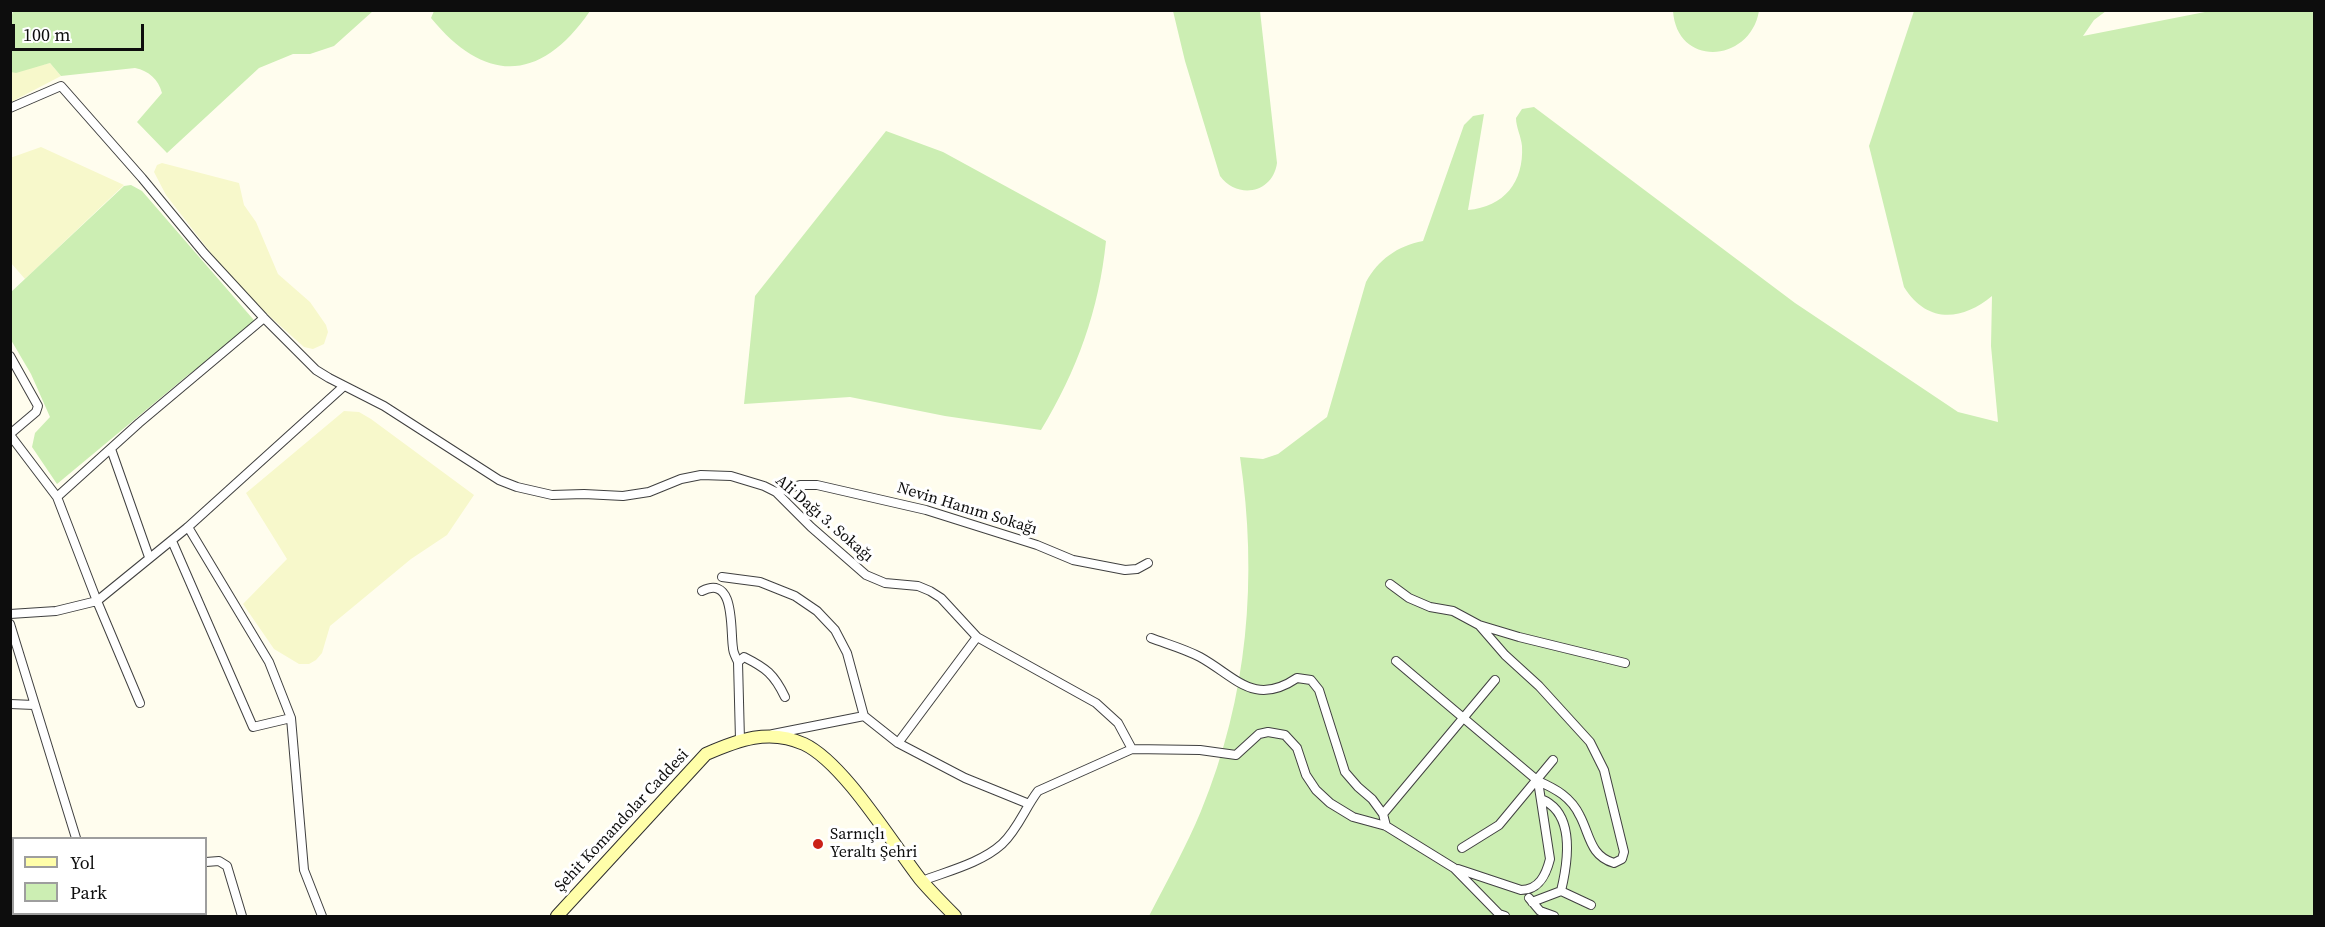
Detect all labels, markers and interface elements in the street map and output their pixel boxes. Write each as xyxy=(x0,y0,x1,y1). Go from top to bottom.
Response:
scale bar xyxy=(15,12,147,50)
text: 100 m xyxy=(23,22,70,47)
street label: Ali Dağı 3. Sokağı xyxy=(771,471,877,567)
street label: Nevin Hanım Sokağı xyxy=(895,479,1039,539)
street label: Şehit Komandolar Caddesi xyxy=(551,746,693,896)
place label: Sarnıçlı Yeraltı Şehri xyxy=(830,825,917,863)
legend xyxy=(12,837,207,915)
marker: Sarnıçlı Yeraltı Şehri xyxy=(811,837,825,851)
text: Yol xyxy=(70,850,95,875)
text: Park xyxy=(70,880,107,905)

